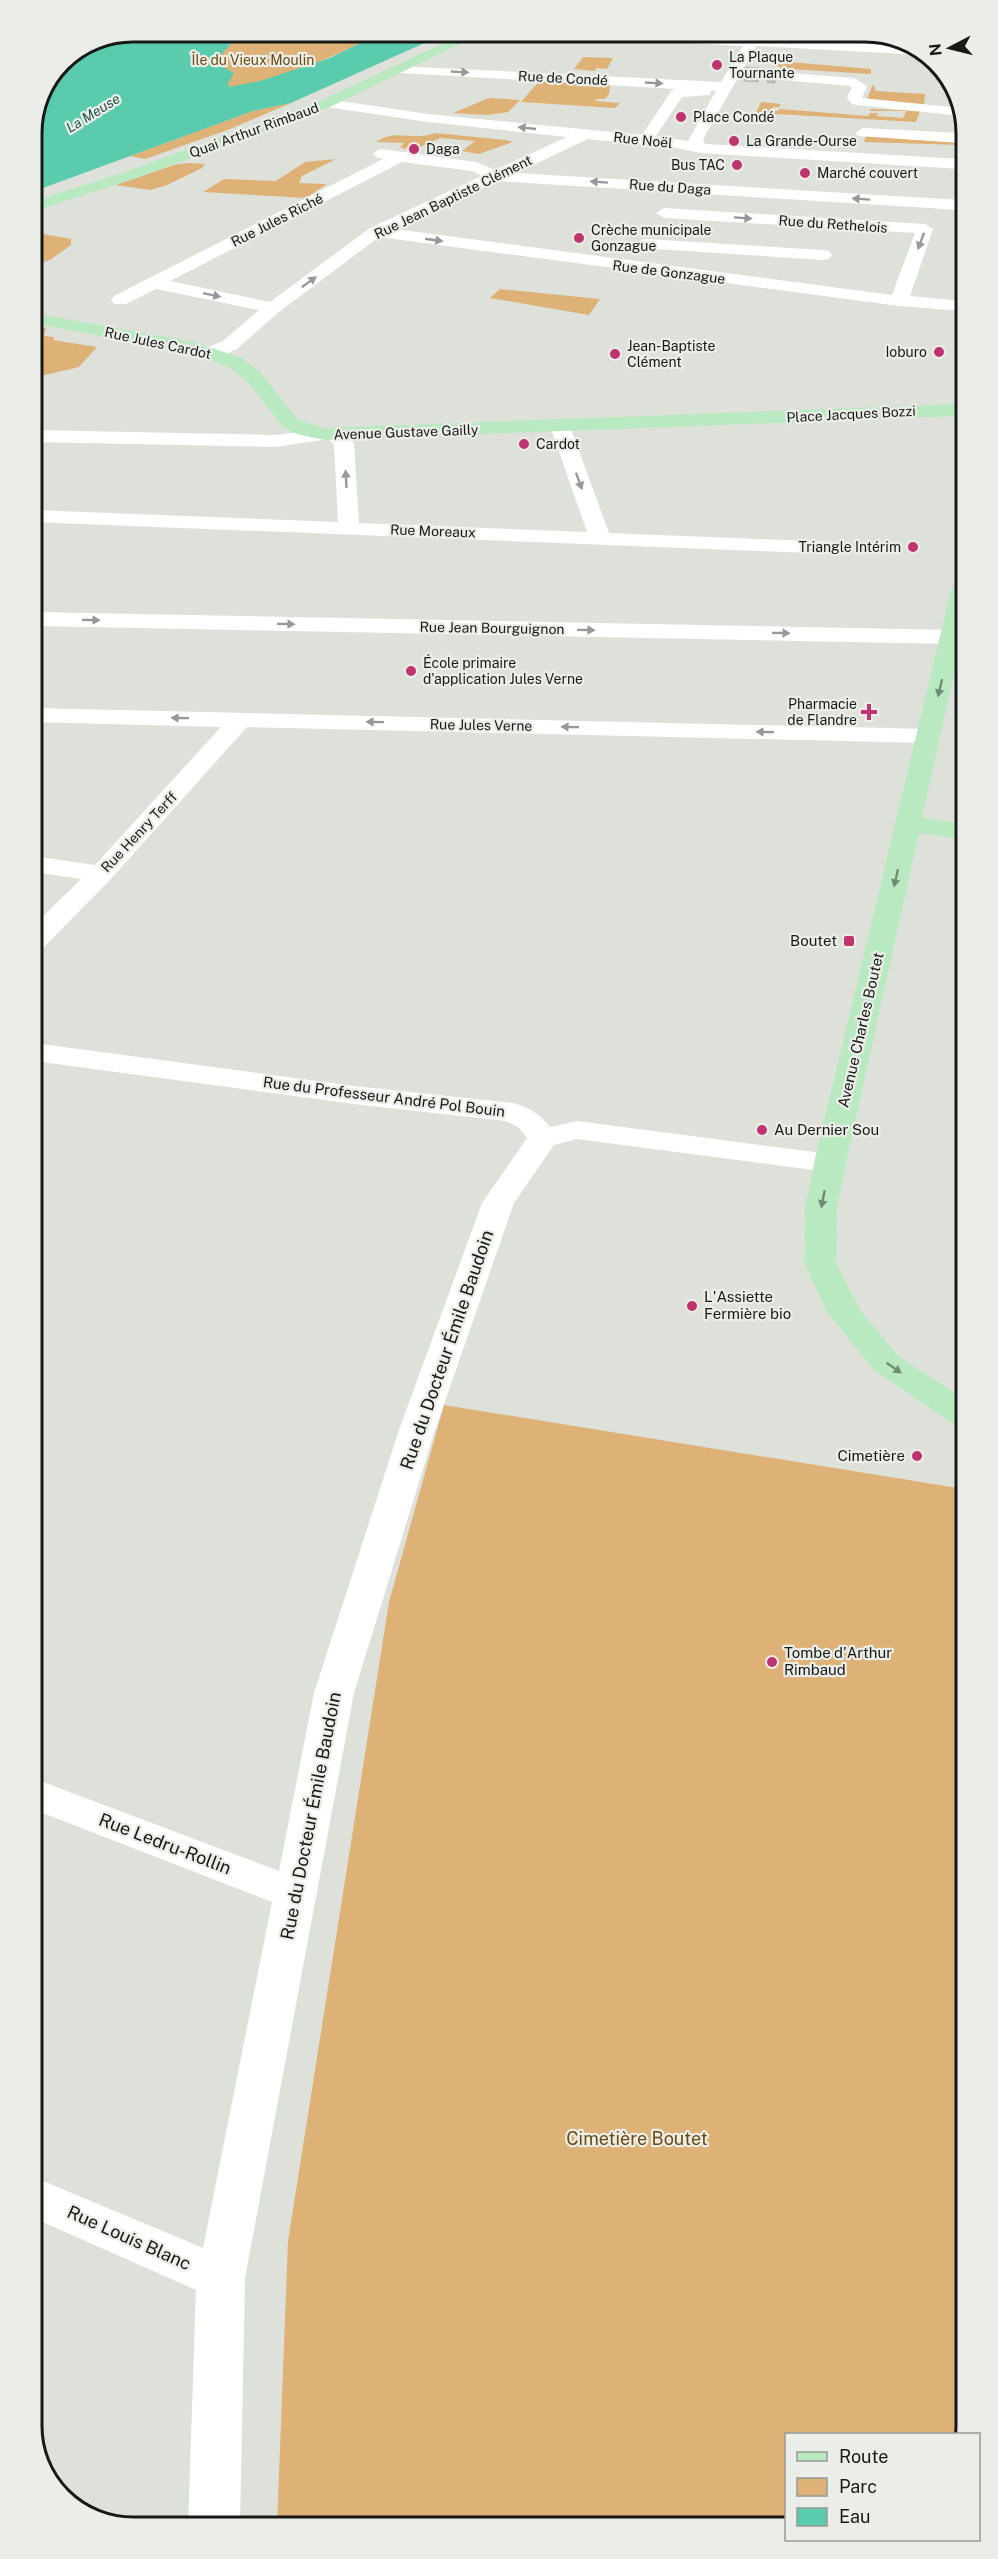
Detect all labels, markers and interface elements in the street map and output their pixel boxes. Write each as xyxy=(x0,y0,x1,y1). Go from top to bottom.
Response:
north arrow xyxy=(920,18,980,78)
text: N xyxy=(925,42,946,57)
place label: La Plaque Tournante xyxy=(729,49,795,81)
park label: Île du Vieux Moulin xyxy=(191,51,314,68)
marker: La Plaque Tournante xyxy=(710,58,724,72)
one-way arrow xyxy=(450,67,469,77)
street label: Rue de Condé xyxy=(518,68,608,88)
one-way arrow xyxy=(645,79,664,88)
water label: La Meuse xyxy=(63,90,123,136)
street label: Quai Arthur Rimbaud xyxy=(187,99,321,161)
place label: Place Condé xyxy=(693,109,775,125)
marker: Place Condé xyxy=(674,110,688,124)
one-way arrow xyxy=(517,123,536,133)
street label: Rue Noël xyxy=(613,129,673,151)
place label: La Grande-Ourse xyxy=(746,133,857,149)
marker: La Grande-Ourse xyxy=(727,134,741,148)
place label: Daga xyxy=(426,141,460,157)
marker: Daga xyxy=(407,142,421,156)
street label: Rue Jean Baptiste Clément xyxy=(372,152,534,242)
place label: Bus TAC xyxy=(671,157,725,173)
marker: Bus TAC xyxy=(730,158,744,172)
place label: Marché couvert xyxy=(817,165,918,181)
marker: Marché couvert xyxy=(798,166,812,180)
street label: Rue du Daga xyxy=(628,176,712,198)
one-way arrow xyxy=(590,177,609,187)
street label: Rue Jules Riché xyxy=(228,190,326,250)
one-way arrow xyxy=(852,194,871,203)
street label: Rue du Rethelois xyxy=(778,212,888,236)
one-way arrow xyxy=(734,214,753,223)
place label: Crèche municipale Gonzague xyxy=(591,222,712,254)
marker: Crèche municipale Gonzague xyxy=(572,231,586,245)
one-way arrow xyxy=(916,232,925,250)
one-way arrow xyxy=(425,236,444,245)
street label: Rue de Gonzague xyxy=(612,257,726,287)
one-way arrow xyxy=(300,276,316,288)
one-way arrow xyxy=(202,291,221,300)
street label: Rue Jules Cardot xyxy=(103,324,213,362)
place label: Jean-Baptiste Clément xyxy=(627,338,716,370)
place label: Ioburo xyxy=(885,344,927,360)
marker: Ioburo xyxy=(932,345,946,359)
marker: Jean-Baptiste Clément xyxy=(608,347,622,361)
street label: Place Jacques Bozzi xyxy=(786,403,916,425)
street label: Avenue Gustave Gailly xyxy=(333,421,479,443)
place label: Cardot xyxy=(536,436,580,452)
marker: Cardot xyxy=(517,437,531,451)
one-way arrow xyxy=(342,470,351,489)
one-way arrow xyxy=(575,472,585,490)
street label: Rue Moreaux xyxy=(390,522,476,540)
place label: Triangle Intérim xyxy=(798,539,901,555)
marker: Triangle Intérim xyxy=(906,540,920,554)
one-way arrow xyxy=(82,616,101,625)
one-way arrow xyxy=(277,619,296,629)
street label: Rue Jean Bourguignon xyxy=(419,619,565,637)
one-way arrow xyxy=(577,625,596,634)
one-way arrow xyxy=(772,628,791,638)
place label: École primaire d'application Jules Verne xyxy=(423,654,583,687)
marker: École primaire d'application Jules Verne xyxy=(404,664,418,678)
one-way arrow xyxy=(934,679,944,697)
place label: Pharmacie de Flandre xyxy=(787,696,857,728)
marker: Pharmacie de Flandre xyxy=(862,705,876,719)
one-way arrow xyxy=(171,713,190,723)
street label: Rue Jules Verne xyxy=(430,716,532,734)
one-way arrow xyxy=(366,717,385,727)
one-way arrow xyxy=(561,722,580,732)
one-way arrow xyxy=(756,727,775,736)
street label: Rue Henry Terff xyxy=(98,788,180,875)
one-way arrow xyxy=(891,869,900,888)
place label: Boutet xyxy=(790,932,837,949)
marker: Boutet xyxy=(842,934,856,948)
street label: Avenue Charles Boutet xyxy=(834,950,887,1109)
street label: Rue du Professeur André Pol Bouin xyxy=(262,1073,506,1120)
place label: Au Dernier Sou xyxy=(774,1121,879,1138)
marker: Au Dernier Sou xyxy=(755,1123,769,1137)
one-way arrow xyxy=(818,1189,827,1208)
street label: Rue du Docteur Émile Baudoin xyxy=(395,1227,497,1472)
place label: L'Assiette Fermière bio xyxy=(704,1288,791,1322)
marker: L'Assiette Fermière bio xyxy=(685,1299,699,1313)
one-way arrow xyxy=(886,1362,902,1374)
place label: Cimetière xyxy=(837,1447,905,1464)
marker: Cimetière xyxy=(910,1449,924,1463)
place label: Tombe d'Arthur Rimbaud xyxy=(784,1644,892,1678)
marker: Tombe d'Arthur Rimbaud xyxy=(765,1655,779,1669)
street label: Rue du Docteur Émile Baudoin xyxy=(275,1690,345,1942)
street label: Rue Ledru-Rollin xyxy=(96,1809,234,1878)
park label: Cimetière Boutet xyxy=(566,2128,708,2149)
street label: Rue Louis Blanc xyxy=(64,2201,194,2274)
legend xyxy=(785,2433,980,2541)
text: Route xyxy=(839,2446,888,2467)
text: Parc xyxy=(839,2476,877,2497)
text: Eau xyxy=(839,2506,870,2527)

